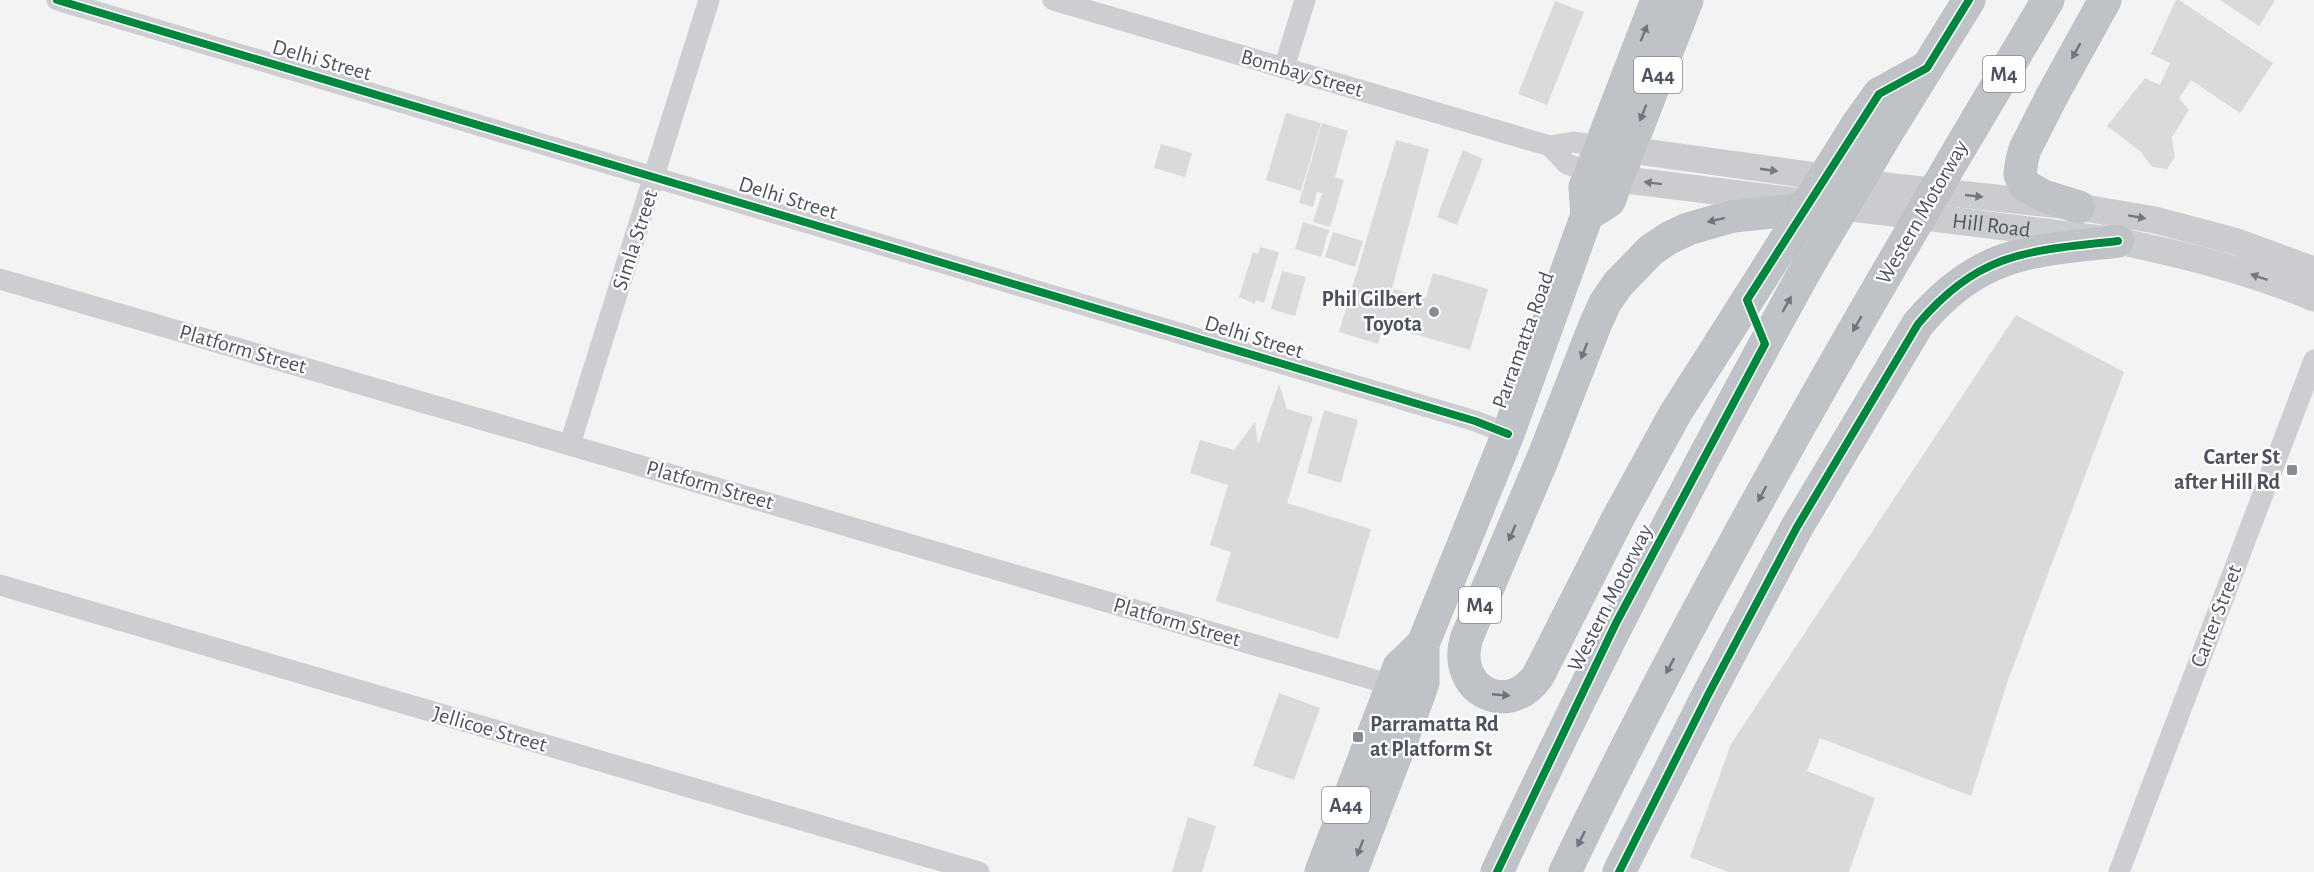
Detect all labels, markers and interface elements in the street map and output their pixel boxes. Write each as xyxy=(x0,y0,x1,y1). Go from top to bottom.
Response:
one-way arrow xyxy=(1640,24,1649,42)
street label: Delhi Street xyxy=(270,35,374,85)
one-way arrow xyxy=(2071,43,2081,60)
street label: Bombay Street xyxy=(1239,45,1365,101)
road number: M4 xyxy=(1983,56,2025,92)
road number: A44 xyxy=(1634,57,1682,93)
one-way arrow xyxy=(1638,105,1648,123)
street label: Western Motorway xyxy=(1872,136,1972,288)
one-way arrow xyxy=(1760,166,1779,175)
street label: Delhi Street xyxy=(736,173,840,223)
one-way arrow xyxy=(1643,178,1662,187)
street label: Simla Street xyxy=(608,187,662,293)
one-way arrow xyxy=(1964,191,1983,201)
street label: Hill Road xyxy=(1951,210,2032,241)
one-way arrow xyxy=(2127,213,2146,222)
one-way arrow xyxy=(1706,216,1724,225)
street label: Parramatta Road xyxy=(1488,269,1558,411)
one-way arrow xyxy=(2250,271,2268,281)
place label: Phil Gilbert Toyota xyxy=(1322,288,1423,336)
one-way arrow xyxy=(1782,295,1792,312)
marker: Phil Gilbert Toyota xyxy=(1427,305,1441,319)
street label: Delhi Street xyxy=(1202,312,1306,362)
one-way arrow xyxy=(1852,316,1863,332)
street label: Platform Street xyxy=(177,320,309,378)
one-way arrow xyxy=(1579,343,1589,361)
place label: Carter St after Hill Rd xyxy=(2174,446,2281,493)
street label: Platform Street xyxy=(644,456,776,514)
marker: Carter St after Hill Rd xyxy=(2285,463,2299,477)
one-way arrow xyxy=(1757,485,1767,502)
street label: Western Motorway xyxy=(1563,520,1657,675)
one-way arrow xyxy=(1507,524,1517,542)
street label: Carter Street xyxy=(2186,562,2246,670)
road number: M4 xyxy=(1459,587,1501,623)
street label: Platform Street xyxy=(1111,593,1243,651)
one-way arrow xyxy=(1665,657,1675,674)
one-way arrow xyxy=(1492,690,1511,700)
street label: Jellicoe Street xyxy=(430,702,550,756)
place label: Parramatta Rd at Platform St xyxy=(1370,713,1499,760)
marker: Parramatta Rd at Platform St xyxy=(1351,730,1365,744)
road number: A44 xyxy=(1322,787,1370,823)
one-way arrow xyxy=(1577,831,1586,848)
one-way arrow xyxy=(1355,839,1365,857)

